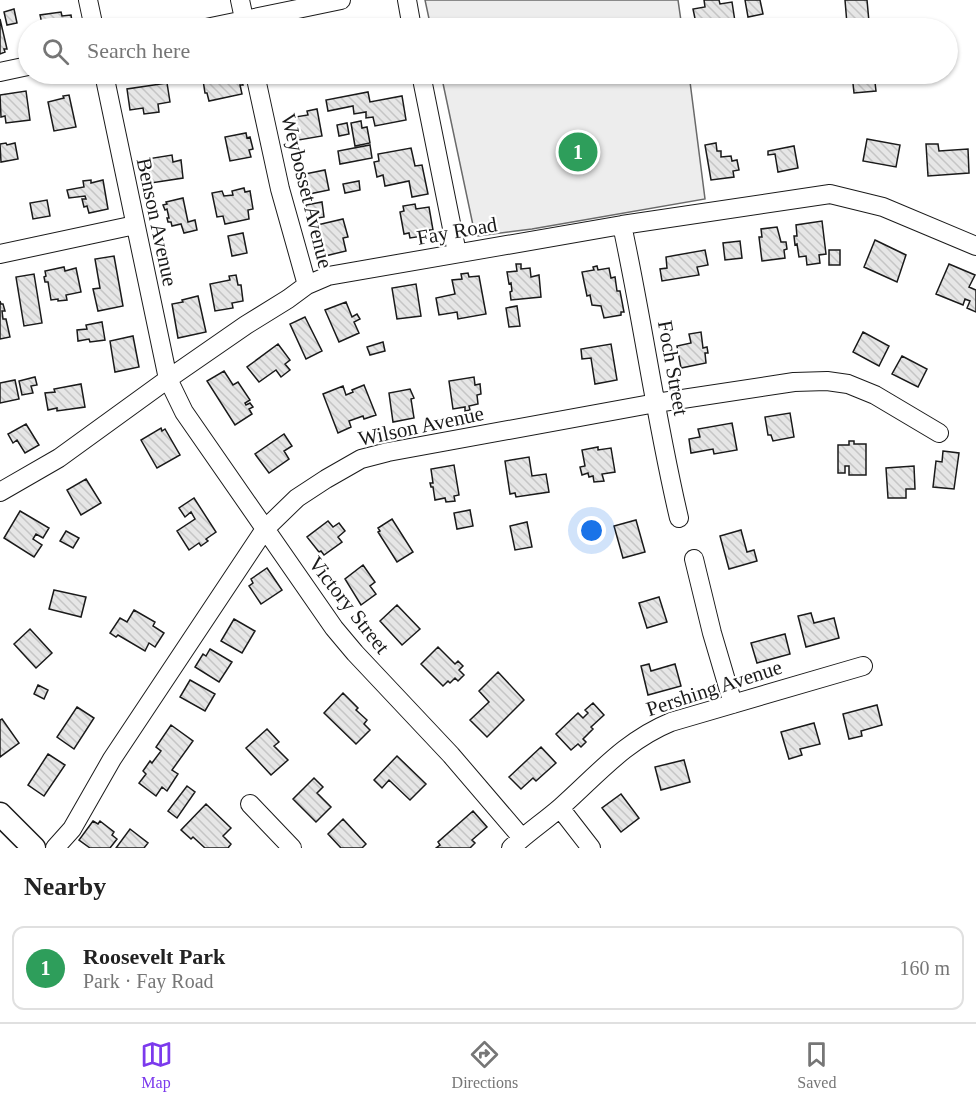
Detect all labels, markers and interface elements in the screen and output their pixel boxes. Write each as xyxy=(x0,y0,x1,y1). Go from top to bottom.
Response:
search box xyxy=(18,18,958,84)
icon: search xyxy=(39,35,72,68)
text: Search here xyxy=(87,38,190,63)
street label: Weybosset Avenue xyxy=(276,111,338,271)
pin: 1 xyxy=(558,130,598,174)
street label: Benson Avenue xyxy=(132,156,182,288)
street label: Fay Road xyxy=(415,212,499,250)
street label: Foch Street xyxy=(653,319,693,418)
street label: Wilson Avenue xyxy=(356,401,486,451)
your location xyxy=(577,516,606,545)
street label: Victory Street xyxy=(303,551,395,659)
street label: Pershing Avenue xyxy=(643,655,785,721)
text: Nearby xyxy=(24,872,106,901)
text: Roosevelt Park xyxy=(83,944,225,969)
text: 1 xyxy=(41,957,51,979)
text: 160 m xyxy=(899,957,950,979)
text: Park · Fay Road xyxy=(83,970,214,992)
tab: Map xyxy=(140,1038,173,1092)
tab: Directions xyxy=(452,1038,518,1092)
tab: Saved xyxy=(797,1038,836,1092)

